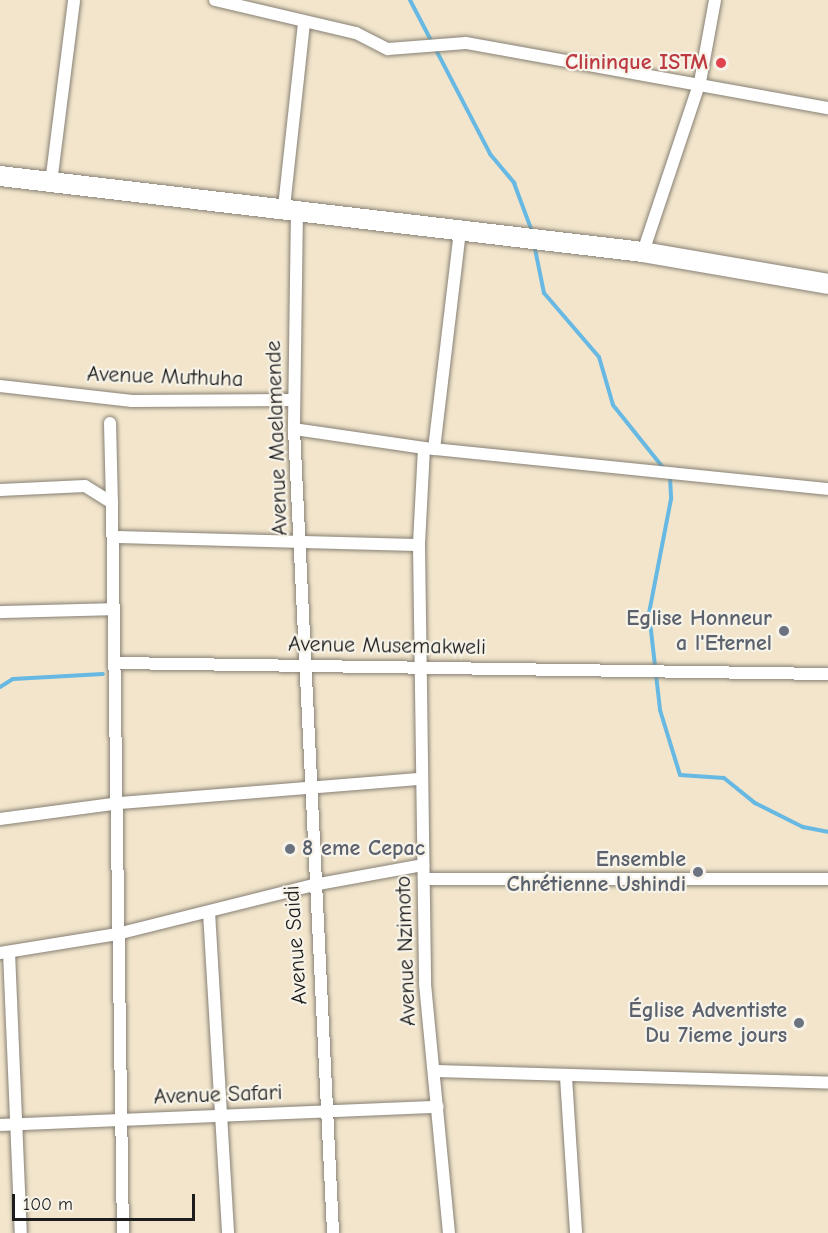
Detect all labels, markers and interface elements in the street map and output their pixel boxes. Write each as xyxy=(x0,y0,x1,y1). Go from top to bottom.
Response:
place label: Clininque ISTM xyxy=(565,50,708,76)
marker: Clininque ISTM xyxy=(712,54,730,72)
street label: Avenue Maelamende xyxy=(260,340,294,536)
street label: Avenue Muthuha xyxy=(86,361,244,393)
place label: Eglise Honneur a l'Eternel xyxy=(626,605,772,656)
marker: Eglise Honneur a l'Eternel xyxy=(777,624,791,638)
street label: Avenue Musemakweli xyxy=(288,631,486,661)
place label: 8 eme Cepac xyxy=(302,836,425,862)
marker: 8 eme Cepac xyxy=(283,842,297,856)
place label: Ensemble Chrétienne Ushindi xyxy=(506,846,686,897)
marker: Ensemble Chrétienne Ushindi xyxy=(691,865,705,879)
street label: Avenue Nzimoto xyxy=(390,875,422,1027)
street label: Avenue Saidi xyxy=(279,884,313,1006)
place label: Église Adventiste Du 7ieme jours xyxy=(629,997,787,1048)
marker: Église Adventiste Du 7ieme jours xyxy=(792,1016,806,1030)
street label: Avenue Safari xyxy=(153,1080,283,1110)
scale bar xyxy=(15,1182,198,1220)
text: 100 m xyxy=(23,1194,73,1215)

